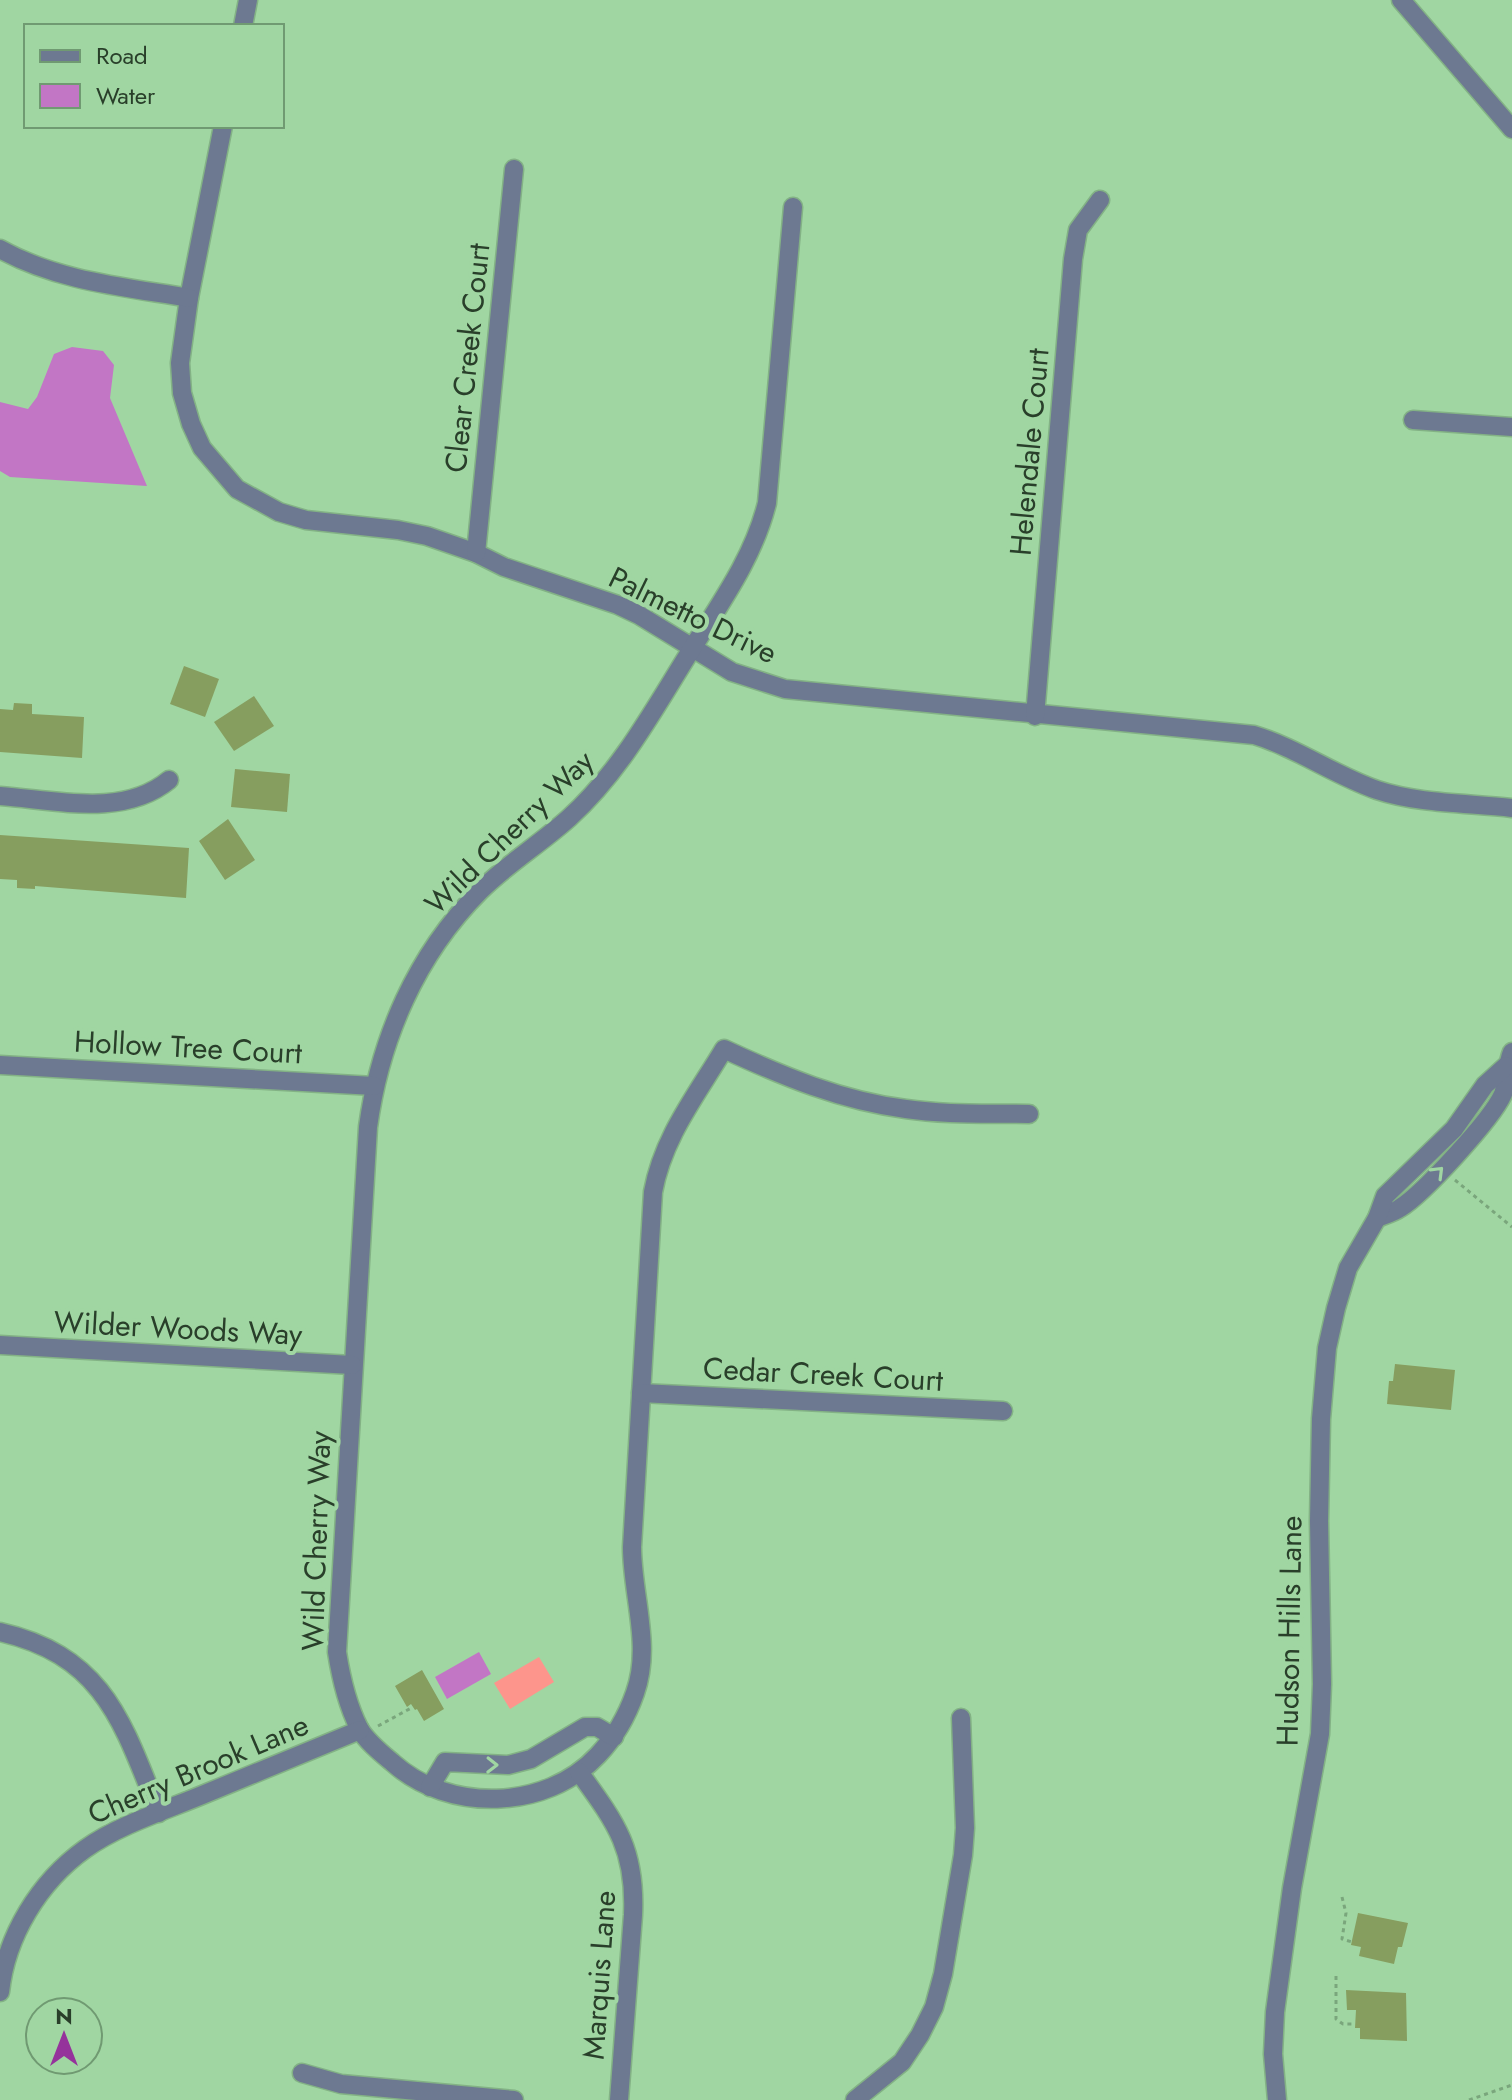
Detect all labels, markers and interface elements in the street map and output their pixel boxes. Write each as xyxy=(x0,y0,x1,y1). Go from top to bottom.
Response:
legend xyxy=(24,24,284,128)
text: Road xyxy=(96,38,148,73)
text: Water xyxy=(96,78,156,113)
street label: Clear Creek Court xyxy=(434,240,501,475)
street label: Helendale Court xyxy=(999,346,1060,558)
street label: Palmetto Drive xyxy=(602,556,784,674)
street label: Wild Cherry Way xyxy=(415,740,604,924)
street label: Hollow Tree Court xyxy=(73,1020,304,1074)
one-way arrow xyxy=(1429,1166,1443,1181)
street label: Wilder Woods Way xyxy=(53,1300,304,1356)
street label: Cedar Creek Court xyxy=(702,1346,945,1402)
street label: Wild Cherry Way xyxy=(291,1429,341,1652)
street label: Hudson Hills Lane xyxy=(1265,1515,1313,1747)
street label: Cherry Brook Lane xyxy=(81,1703,315,1835)
one-way arrow xyxy=(486,1756,499,1774)
street label: Marquis Lane xyxy=(572,1889,626,2061)
north arrow xyxy=(24,1996,104,2076)
text: N xyxy=(55,2000,73,2032)

